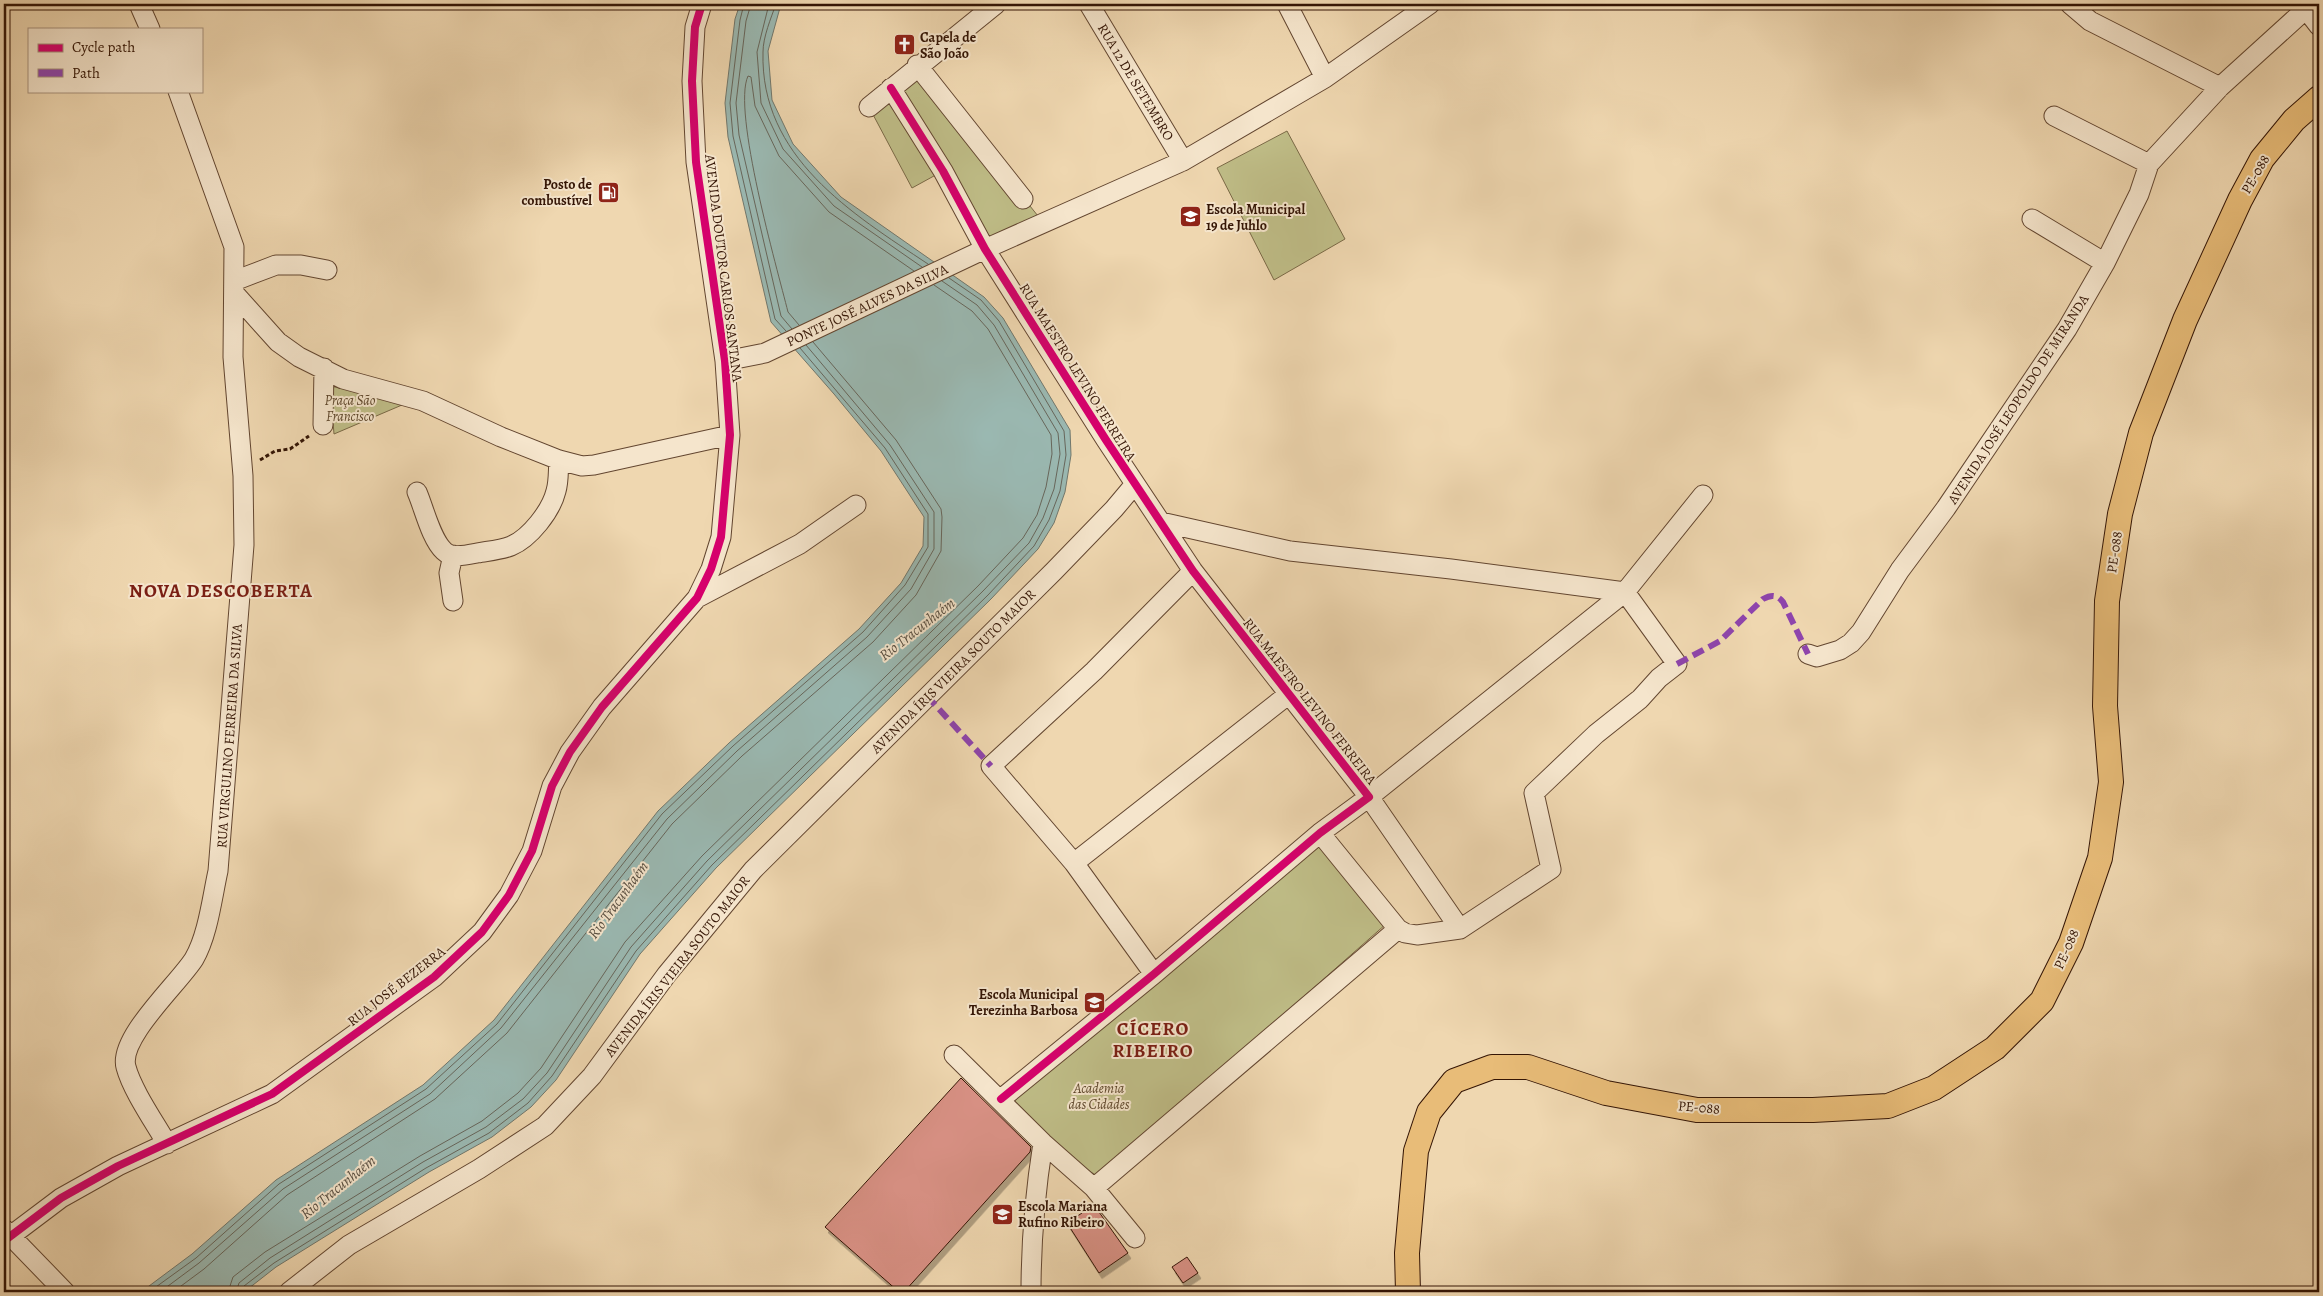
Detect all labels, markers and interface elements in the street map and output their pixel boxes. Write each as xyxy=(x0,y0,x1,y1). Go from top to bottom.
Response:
street label: RUA 12 DE SETEMBRO xyxy=(1093,20,1178,145)
legend xyxy=(28,28,202,92)
place label: Capela de São João xyxy=(920,28,977,63)
church icon: Capela de São João xyxy=(892,33,916,57)
text: Cycle path xyxy=(72,37,135,57)
text: Path xyxy=(72,63,100,83)
street label: PE-088 xyxy=(2237,151,2274,197)
street label: AVENIDA DOUTOR CARLOS SANTANA xyxy=(700,152,747,384)
place label: Posto de combustível xyxy=(522,175,593,210)
fuel station icon: Posto de combustível xyxy=(596,180,620,204)
place label: Escola Municipal 19 de Juhlo xyxy=(1206,200,1306,235)
school or university icon: Escola Municipal 19 de Juhlo xyxy=(1178,205,1202,229)
street label: PONTE JOSÉ ALVES DA SILVA xyxy=(783,259,952,351)
street label: RUA MAESTRO LEVINO FERREIRA xyxy=(1015,280,1141,466)
street label: AVENIDA JOSÉ LEOPOLDO DE MIRANDA xyxy=(1943,290,2094,509)
park label: Praça São Francisco xyxy=(325,391,376,426)
street label: PE-088 xyxy=(2102,530,2127,574)
district label: NOVA DESCOBERTA xyxy=(129,578,313,604)
street label: AVENIDA ÍRIS VIEIRA SOUTO MAIOR xyxy=(866,585,1040,758)
water label: Rio Tracunhaém xyxy=(875,593,959,665)
street label: RUA MAESTRO LEVINO FERREIRA xyxy=(1238,614,1381,789)
street label: RUA VIRGULINO FERREIRA DA SILVA xyxy=(212,622,247,849)
water label: Rio Tracunhaém xyxy=(583,857,653,943)
street label: AVENIDA ÍRIS VIEIRA SOUTO MAIOR xyxy=(600,871,755,1062)
street label: PE-088 xyxy=(2049,926,2084,972)
street label: RUA JOSÉ BEZERRA xyxy=(343,942,450,1031)
place label: Escola Municipal Terezinha Barbosa xyxy=(969,985,1078,1020)
school or university icon: Escola Municipal Terezinha Barbosa xyxy=(1082,990,1106,1014)
district label: CÍCERO RIBEIRO xyxy=(1112,1016,1194,1064)
park label: Academia das Cidades xyxy=(1068,1079,1130,1114)
street label: PE-088 xyxy=(1677,1096,1721,1119)
water label: Rio Tracunhaém xyxy=(296,1151,380,1223)
place label: Escola Mariana Rufino Ribeiro xyxy=(1018,1197,1108,1232)
school or university icon: Escola Mariana Rufino Ribeiro xyxy=(990,1202,1014,1226)

